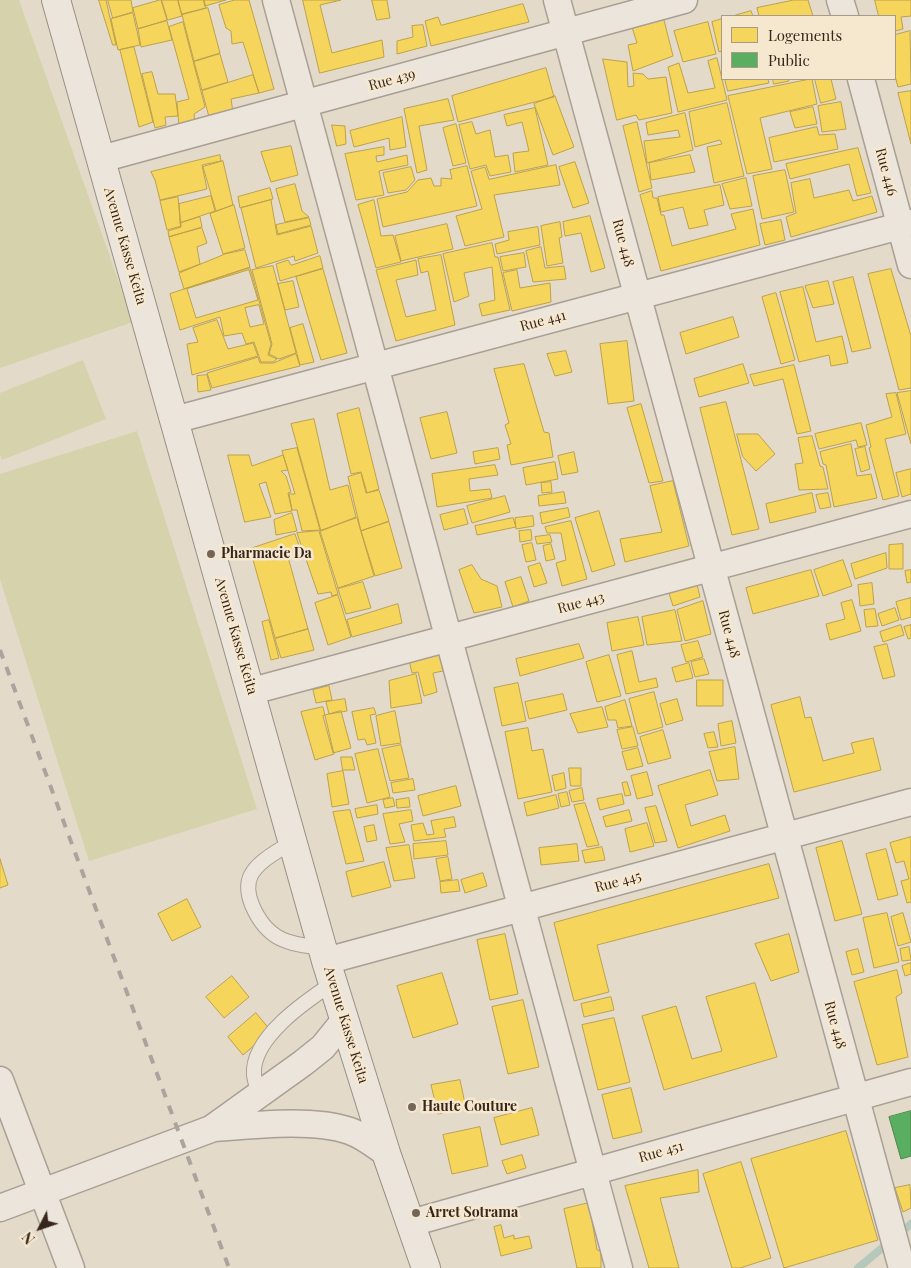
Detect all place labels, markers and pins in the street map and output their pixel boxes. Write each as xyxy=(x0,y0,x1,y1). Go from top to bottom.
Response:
place label: Pharmacie Da xyxy=(221,546,312,562)
marker: Pharmacie Da xyxy=(205,548,217,560)
place label: Haute Couture xyxy=(422,1099,517,1115)
marker: Haute Couture xyxy=(406,1101,418,1113)
place label: Arret Sotrama xyxy=(426,1205,518,1221)
marker: Arret Sotrama xyxy=(410,1207,422,1219)

